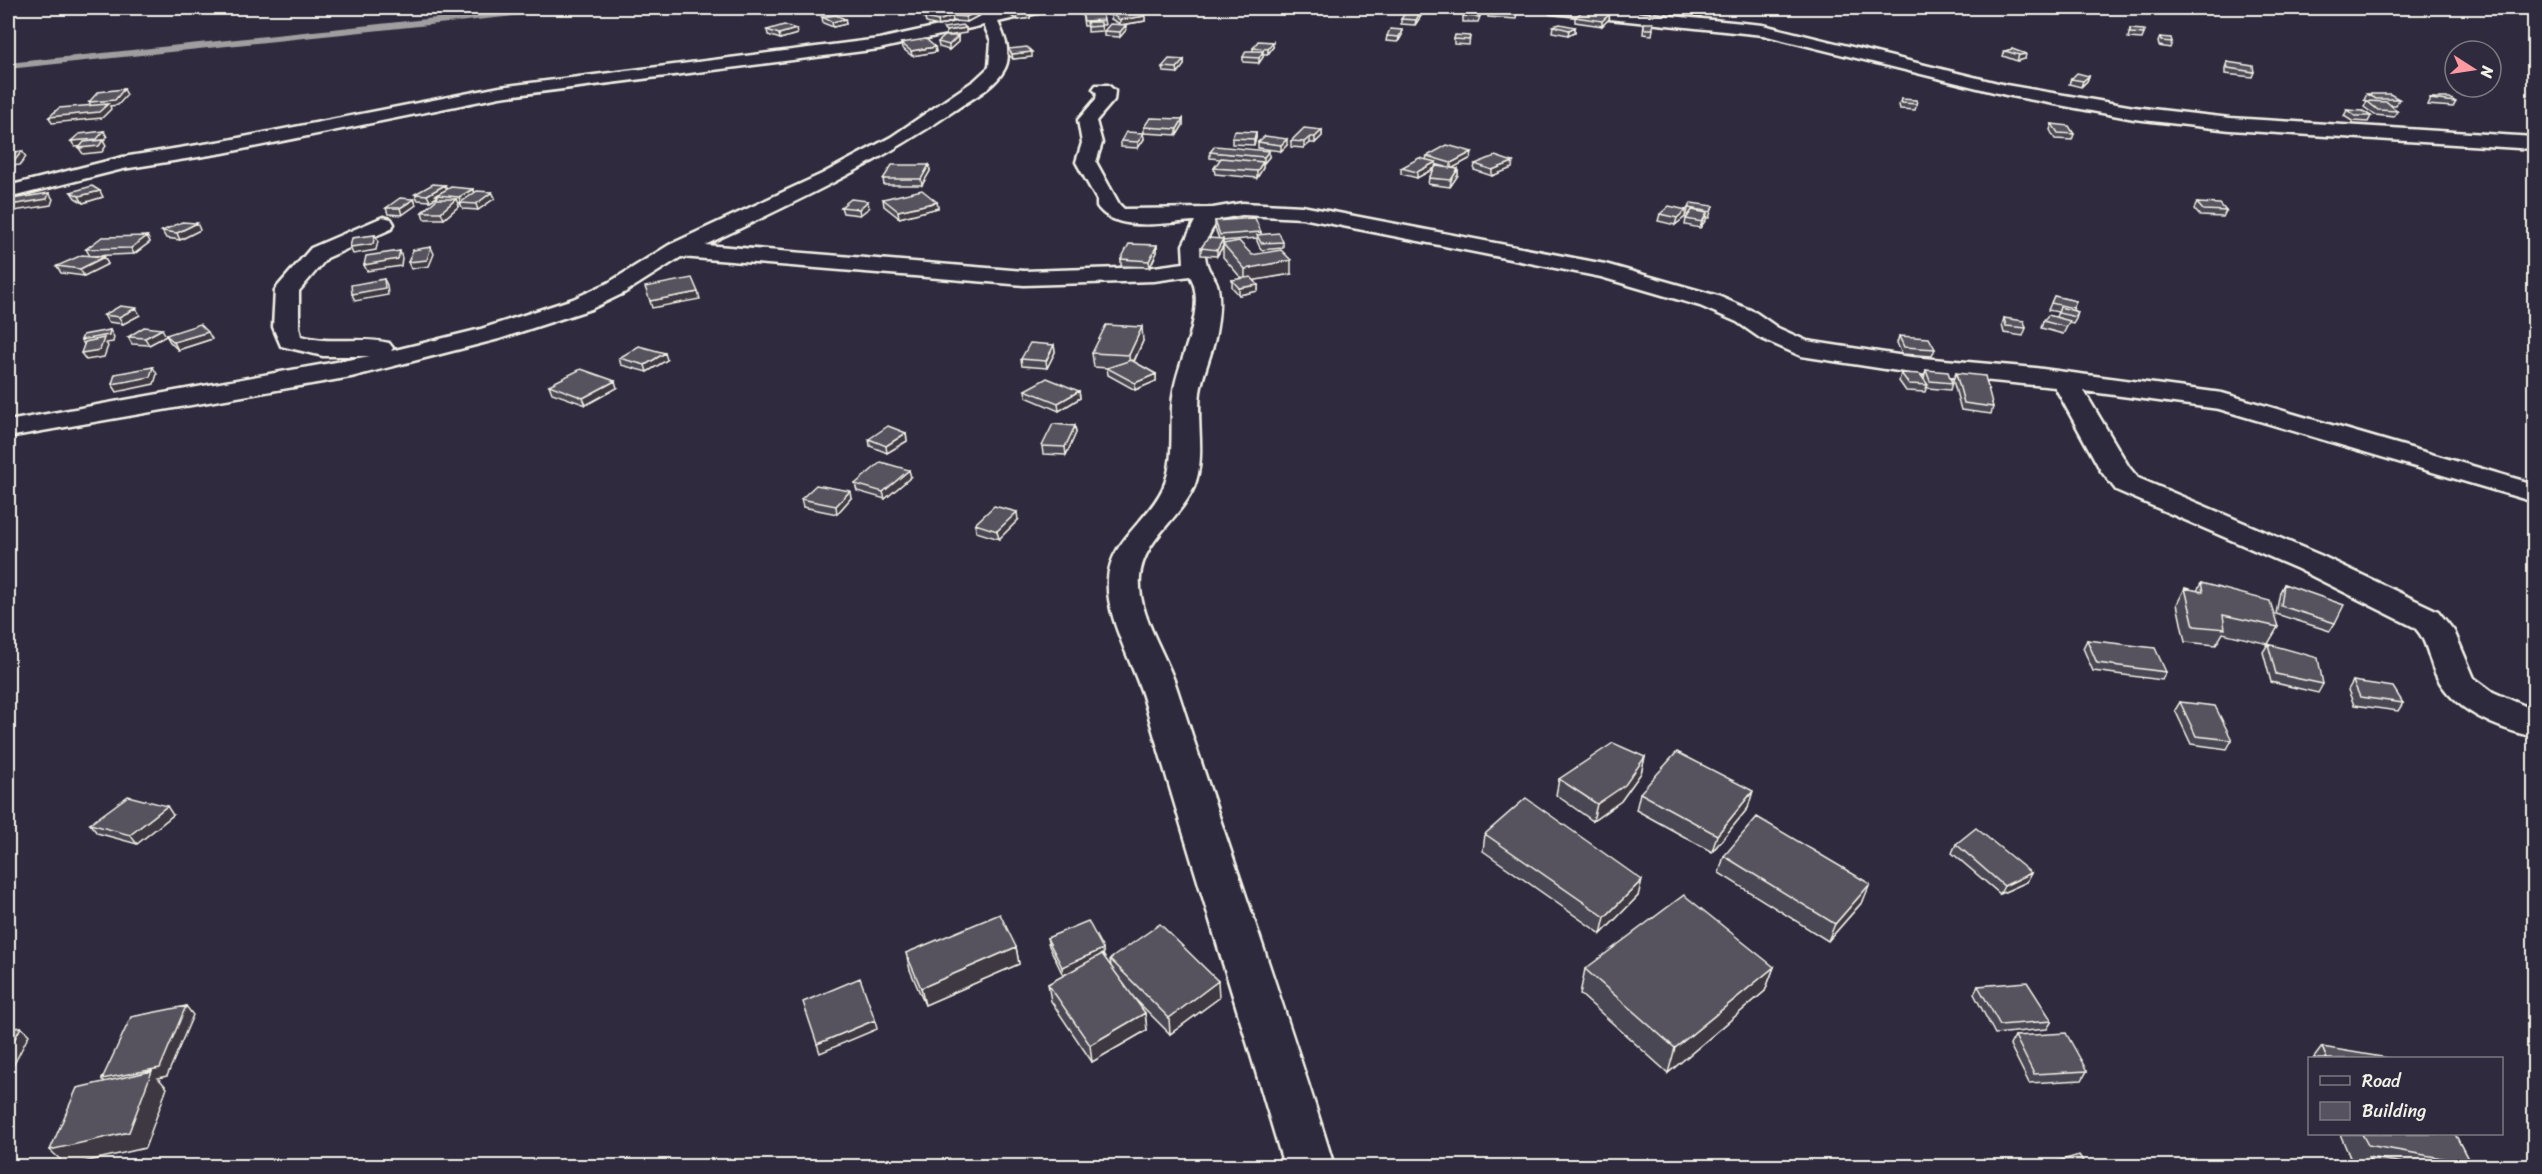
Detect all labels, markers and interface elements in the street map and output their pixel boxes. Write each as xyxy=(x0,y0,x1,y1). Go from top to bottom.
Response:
north arrow xyxy=(2443,39,2503,99)
text: N xyxy=(2472,63,2503,81)
legend xyxy=(2308,1057,2503,1135)
text: Road xyxy=(2362,1065,2402,1097)
text: Building xyxy=(2362,1095,2426,1127)

